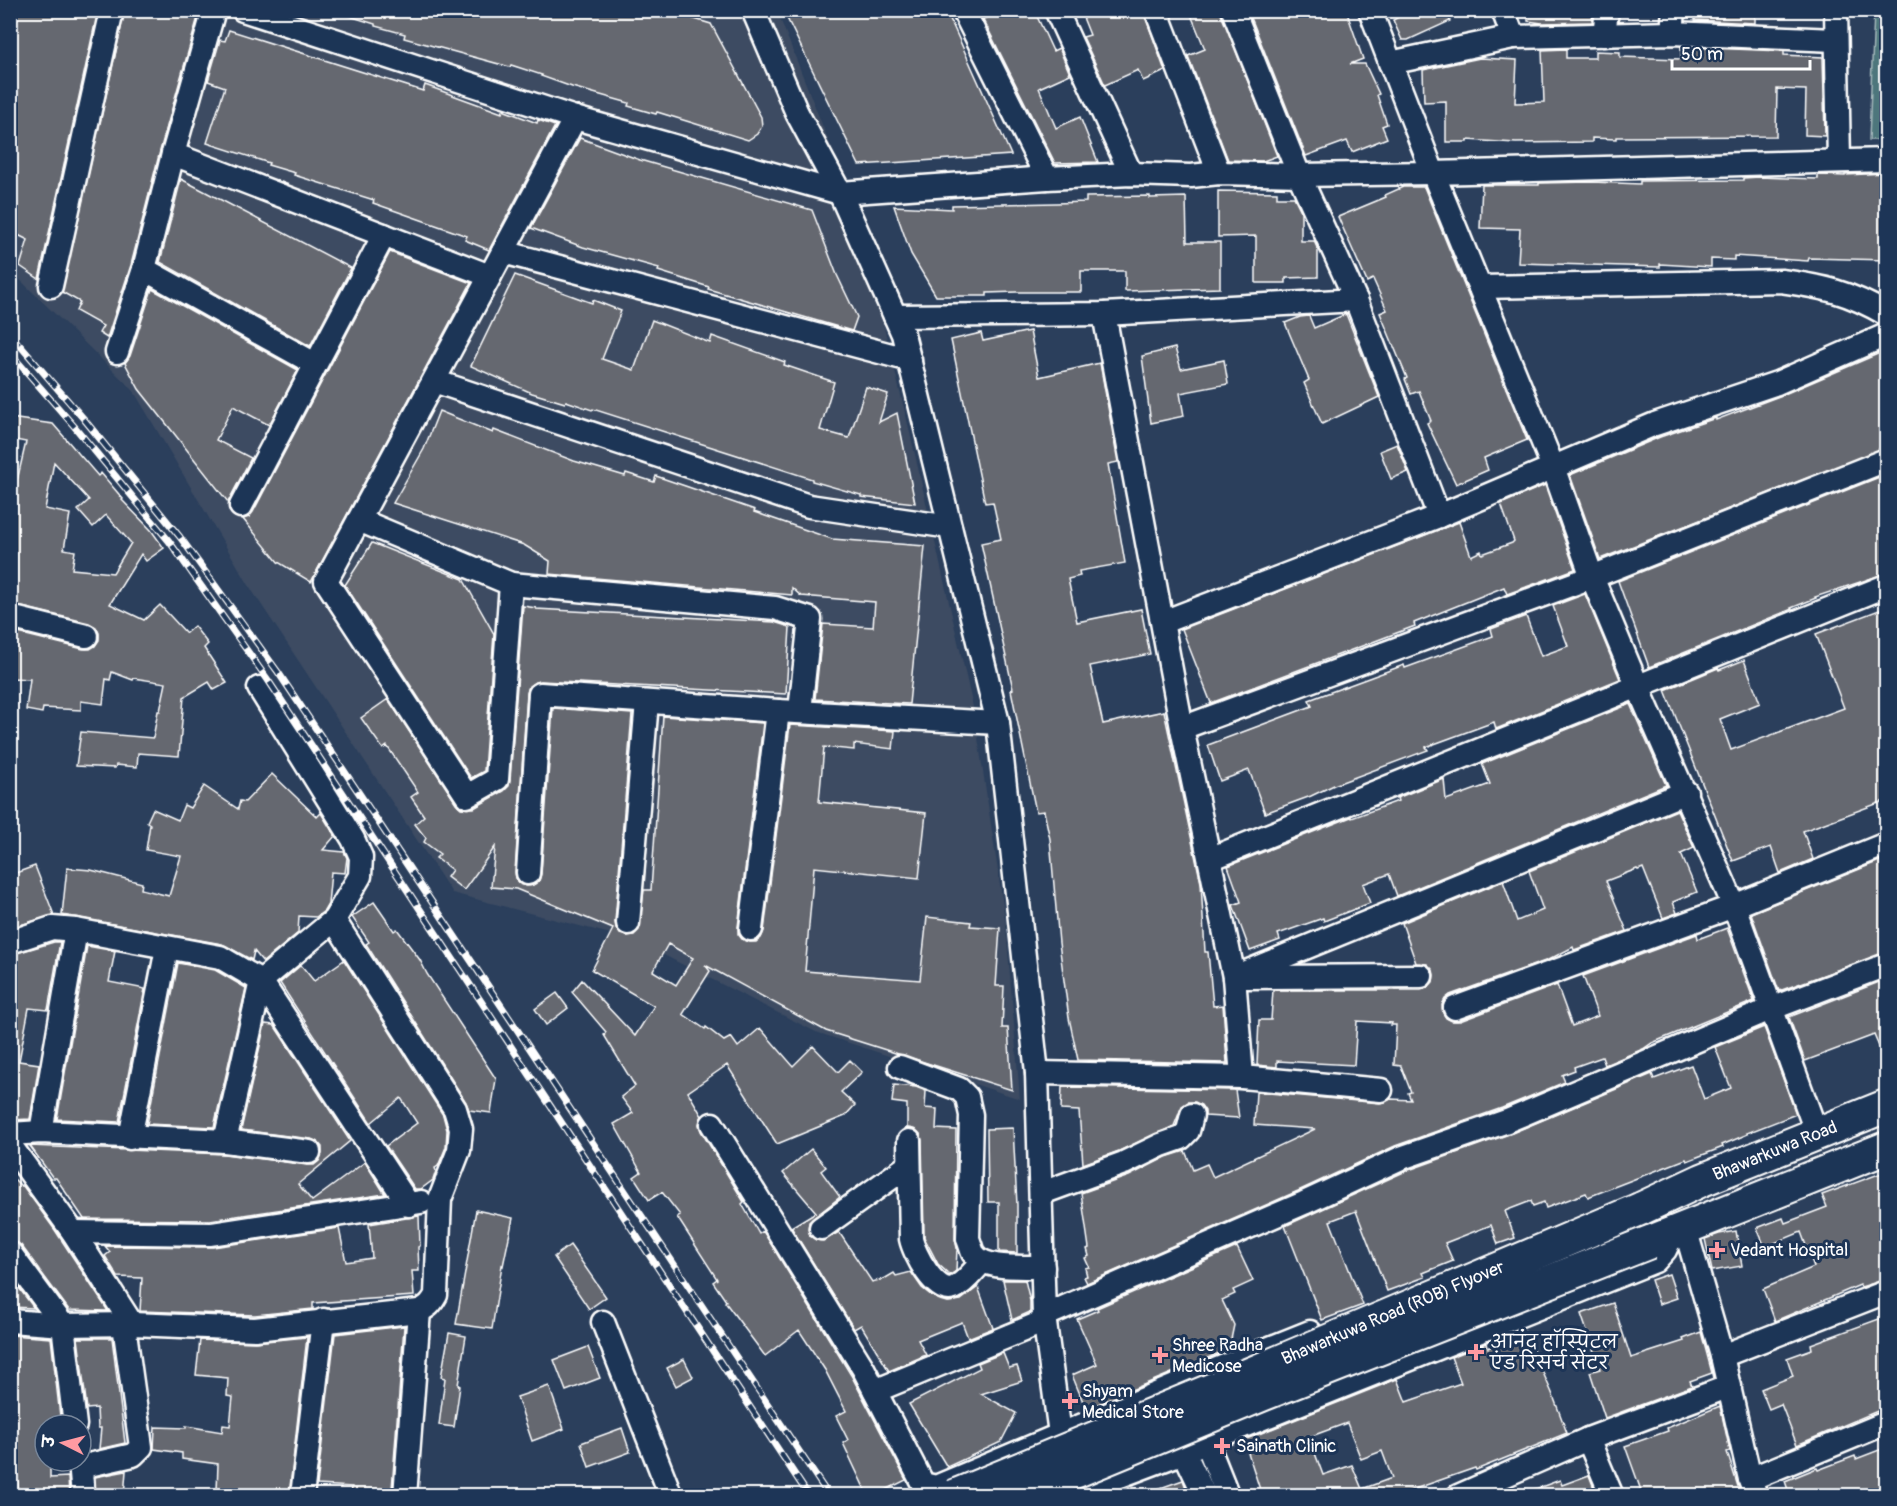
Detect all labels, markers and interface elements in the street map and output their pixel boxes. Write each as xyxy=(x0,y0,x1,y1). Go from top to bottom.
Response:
scale bar xyxy=(1672,33,1810,71)
text: 50 m xyxy=(1681,43,1723,66)
street label: Bhawarkuwa Road xyxy=(1709,1116,1841,1186)
place label: Vedant Hospital xyxy=(1730,1239,1848,1262)
marker: Vedant Hospital xyxy=(1708,1241,1726,1259)
street label: Bhawarkuwa Road (ROB) Flyover xyxy=(1278,1255,1508,1370)
place label: आनंद हॉस्पिटल एंड रिसर्च सेंटर xyxy=(1489,1328,1619,1375)
place label: Shree Radha Medicose xyxy=(1172,1334,1263,1378)
marker: आनंद हॉस्पिटल एंड रिसर्च सेंटर xyxy=(1467,1343,1485,1361)
marker: Shree Radha Medicose xyxy=(1153,1348,1167,1362)
place label: Shyam Medical Store xyxy=(1082,1380,1184,1424)
marker: Shyam Medical Store xyxy=(1063,1394,1077,1408)
north arrow xyxy=(33,1413,93,1473)
text: उ xyxy=(38,1434,60,1450)
place label: Sainath Clinic xyxy=(1236,1435,1336,1458)
marker: Sainath Clinic xyxy=(1213,1437,1231,1455)

